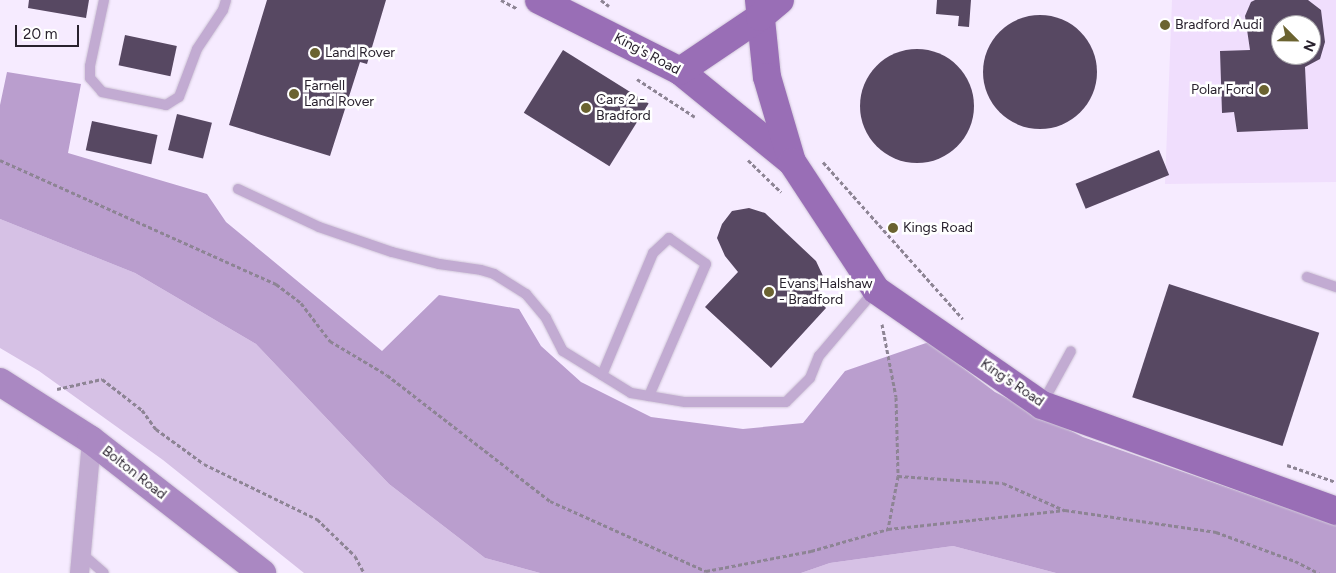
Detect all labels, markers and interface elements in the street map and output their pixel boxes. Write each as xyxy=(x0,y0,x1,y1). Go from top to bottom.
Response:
scale bar xyxy=(18,15,81,47)
north arrow xyxy=(1271,15,1321,65)
place label: Bradford Audi xyxy=(1175,17,1262,33)
marker: Bradford Audi xyxy=(1159,19,1171,31)
text: 20 m xyxy=(23,25,57,43)
street label: King's Road xyxy=(611,29,683,79)
text: N xyxy=(1299,37,1319,54)
place label: Land Rover xyxy=(325,45,395,61)
marker: Land Rover xyxy=(309,47,321,59)
place label: Farnell Land Rover xyxy=(304,78,374,110)
place label: Polar Ford xyxy=(1191,82,1254,98)
marker: Polar Ford xyxy=(1258,84,1270,96)
marker: Farnell Land Rover xyxy=(288,88,300,100)
place label: Cars 2 - Bradford xyxy=(596,92,651,124)
marker: Cars 2 - Bradford xyxy=(580,102,592,114)
place label: Kings Road xyxy=(903,220,973,236)
marker: Kings Road xyxy=(887,222,899,234)
place label: Evans Halshaw - Bradford xyxy=(779,276,872,308)
marker: Evans Halshaw - Bradford xyxy=(763,286,775,298)
street label: King's Road xyxy=(977,356,1047,410)
street label: Bolton Road xyxy=(99,443,169,503)

